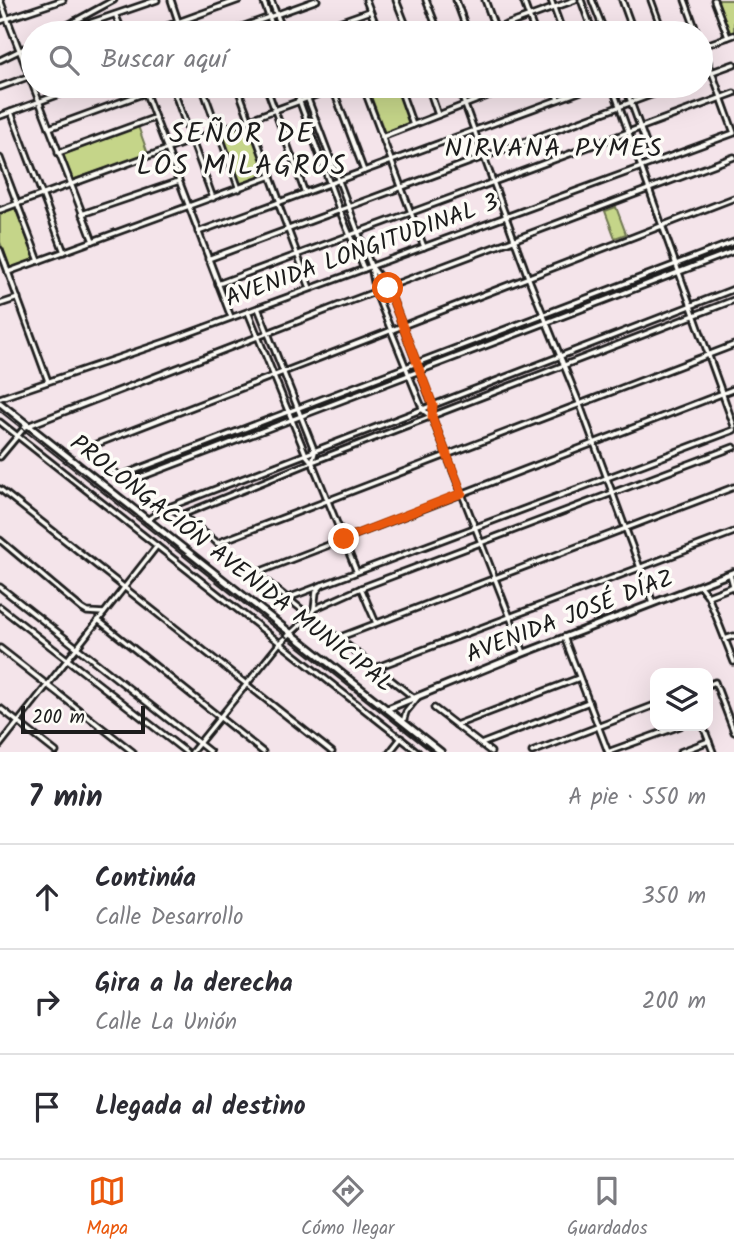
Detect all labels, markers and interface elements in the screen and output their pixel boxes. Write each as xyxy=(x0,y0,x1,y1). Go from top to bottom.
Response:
search box xyxy=(21,21,713,98)
text: Buscar aquí xyxy=(101,39,227,81)
icon: search xyxy=(45,41,83,79)
district label: SEÑOR DE LOS MILAGROS xyxy=(136,112,348,189)
district label: NIRVANA PYMES xyxy=(445,128,663,170)
street label: AVENIDA LONGITUDINAL 3 xyxy=(220,183,504,319)
route start xyxy=(372,272,403,303)
street label: PROLONGACIÓN AVENIDA MUNICIPAL xyxy=(61,425,401,703)
route end xyxy=(328,523,359,554)
street label: AVENIDA JOSÉ DÍAZ xyxy=(461,559,679,675)
map controls xyxy=(650,668,713,731)
button: layers xyxy=(650,668,713,731)
scale bar xyxy=(21,703,145,735)
text: 200 m xyxy=(32,703,85,733)
text: 7 min xyxy=(28,774,103,822)
text: A pie · 550 m xyxy=(568,780,706,816)
text: Continúa xyxy=(95,858,196,900)
icon: ahead xyxy=(28,878,66,916)
text: 350 m xyxy=(641,879,706,915)
text: Calle Desarrollo xyxy=(95,900,244,936)
text: Gira a la derecha xyxy=(95,963,293,1005)
icon: right xyxy=(28,983,66,1021)
text: 200 m xyxy=(642,984,706,1020)
text: Calle La Unión xyxy=(95,1005,237,1041)
text: Llegada al destino xyxy=(95,1086,306,1128)
icon: arrive xyxy=(28,1088,66,1126)
tab: Mapa xyxy=(86,1172,128,1244)
tab: Cómo llegar xyxy=(301,1172,394,1244)
tab: Guardados xyxy=(567,1172,648,1244)

